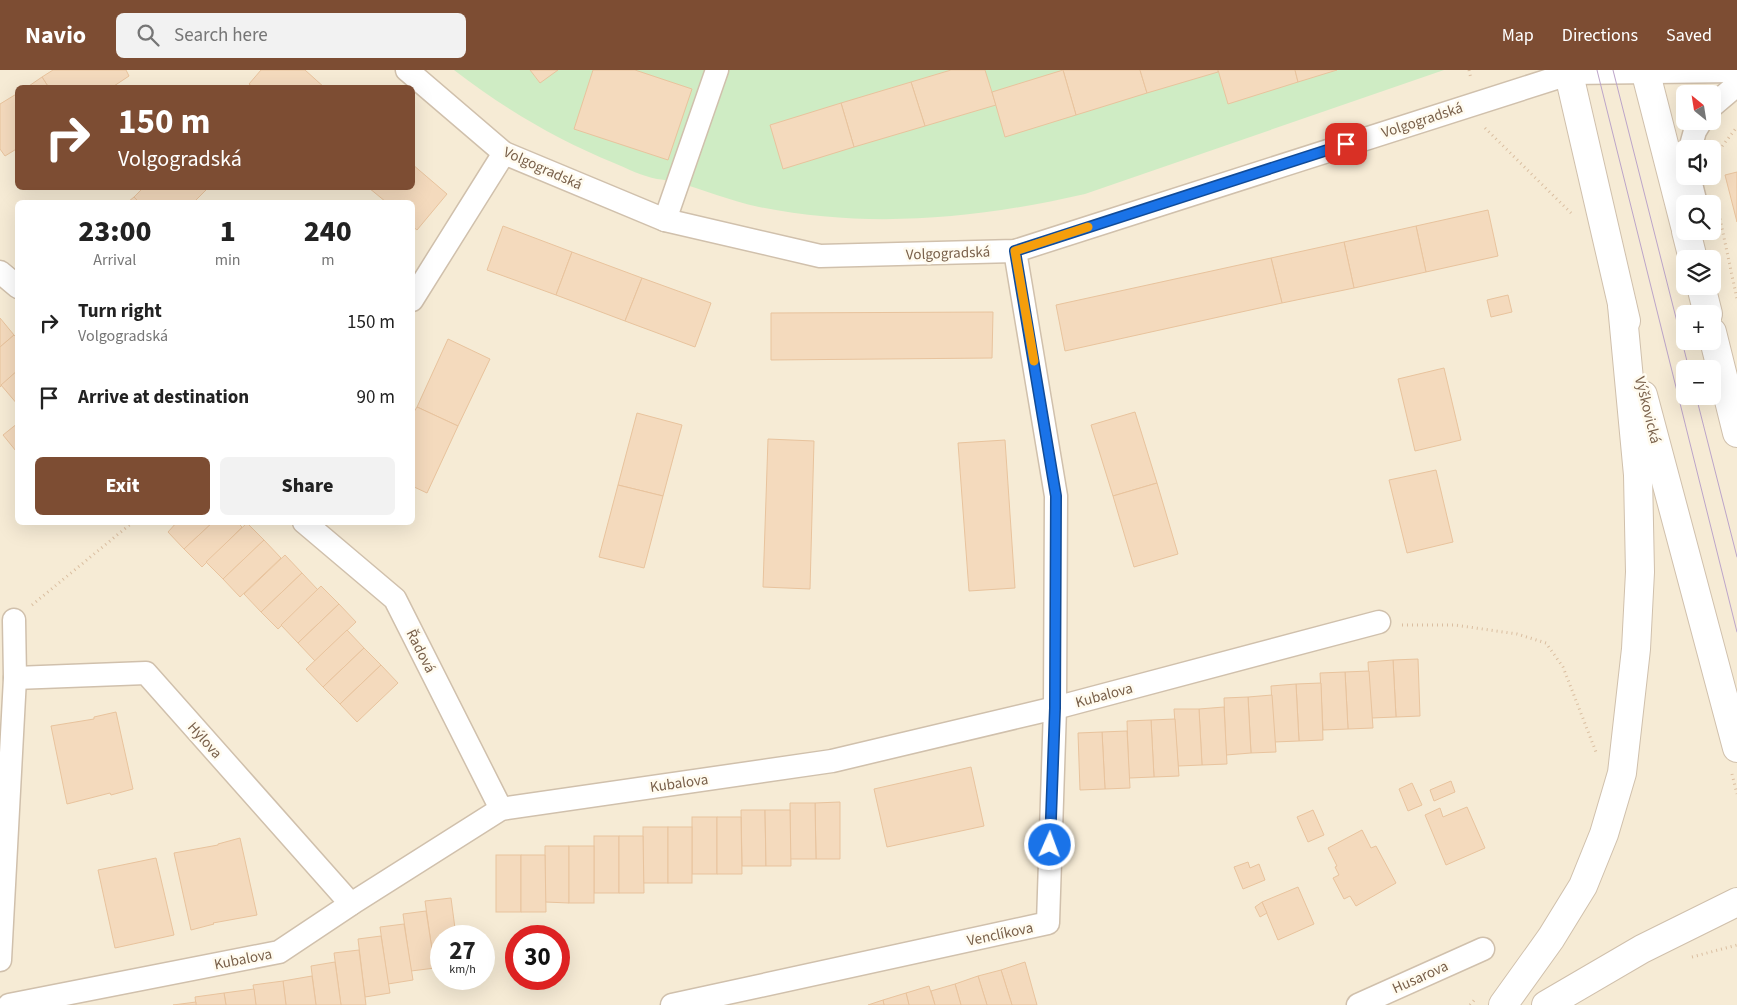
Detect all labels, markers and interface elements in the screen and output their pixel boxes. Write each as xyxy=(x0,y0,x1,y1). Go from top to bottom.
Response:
search box xyxy=(116,13,466,58)
text: Navio xyxy=(25,18,86,53)
icon: search xyxy=(134,21,162,49)
text: Search here xyxy=(174,22,268,49)
text: Map xyxy=(1502,23,1534,48)
text: Directions xyxy=(1562,23,1638,48)
text: Saved xyxy=(1666,23,1712,48)
north arrow xyxy=(1676,85,1721,130)
map controls xyxy=(1676,85,1721,405)
text: 150 m xyxy=(118,97,210,147)
street label: Volgogradská xyxy=(1379,97,1466,143)
icon: right xyxy=(35,105,100,170)
pin xyxy=(1325,123,1367,165)
icon: arrive xyxy=(1332,130,1360,158)
button: sound xyxy=(1676,140,1721,185)
street label: Volgogradská xyxy=(500,142,586,195)
text: Volgogradská xyxy=(118,143,242,175)
button: search xyxy=(1676,195,1721,240)
text: 23:00 xyxy=(78,210,152,253)
text: 1 xyxy=(220,210,236,253)
text: 240 xyxy=(304,210,352,253)
street label: Volgogradská xyxy=(905,242,991,265)
text: Arrival xyxy=(93,249,136,271)
text: min xyxy=(215,249,241,271)
text: m xyxy=(321,249,334,271)
button: layers xyxy=(1676,250,1721,295)
text: Turn right xyxy=(78,298,162,325)
button: + xyxy=(1676,305,1721,350)
icon: right xyxy=(35,309,63,337)
text: 150 m xyxy=(347,309,395,336)
text: Volgogradská xyxy=(78,325,168,347)
button: − xyxy=(1676,360,1721,405)
street label: Výškovická xyxy=(1629,374,1666,446)
icon: arrive xyxy=(35,384,63,412)
text: Arrive at destination xyxy=(78,384,249,411)
text: 90 m xyxy=(357,384,395,411)
button: Exit xyxy=(35,457,210,515)
button: Share xyxy=(220,457,395,515)
street label: Řadová xyxy=(401,626,441,677)
street label: Kubalova xyxy=(1073,678,1135,713)
street label: Hýlova xyxy=(182,717,227,763)
street label: Kubalova xyxy=(649,769,709,798)
position arrow xyxy=(1023,818,1075,870)
street label: Venclíkova xyxy=(965,917,1035,952)
speed limit sign: 30 xyxy=(505,925,570,990)
text: 27 xyxy=(449,933,476,969)
street label: Kubalova xyxy=(212,944,274,975)
street label: Husarova xyxy=(1389,956,1452,999)
text: km/h xyxy=(449,961,476,978)

